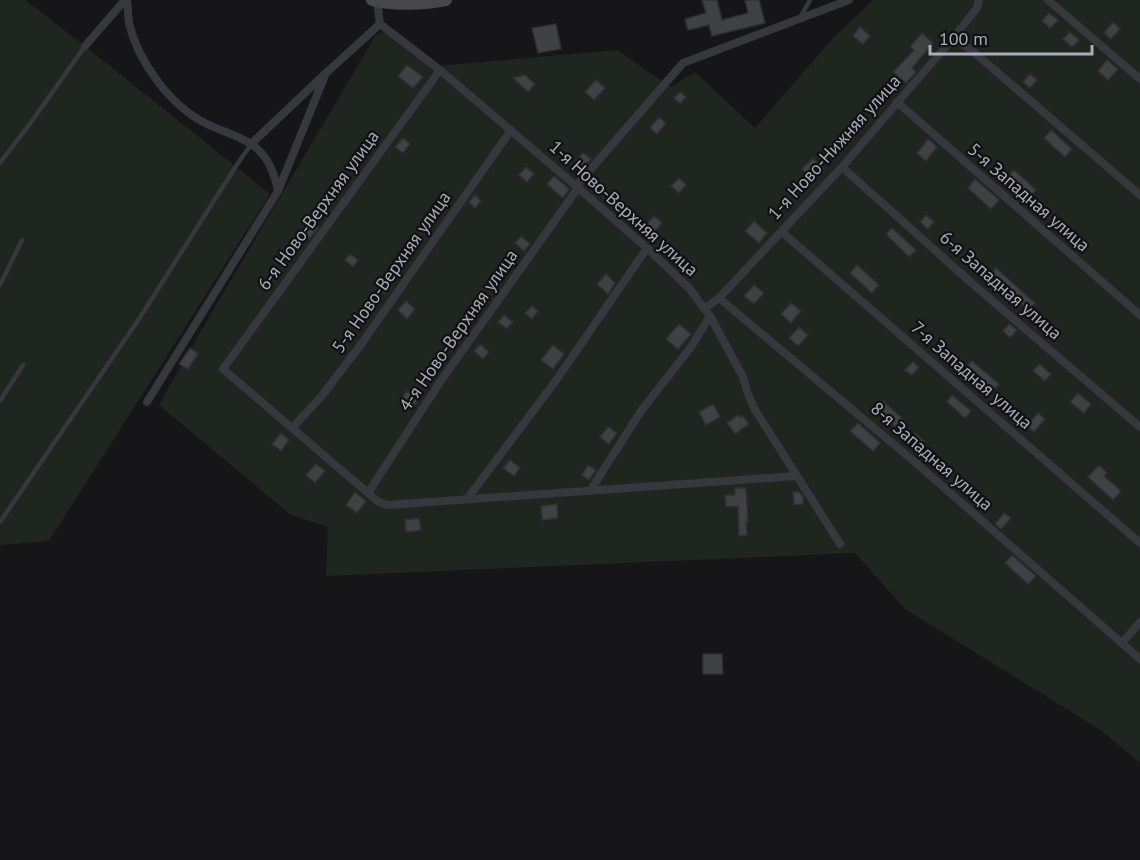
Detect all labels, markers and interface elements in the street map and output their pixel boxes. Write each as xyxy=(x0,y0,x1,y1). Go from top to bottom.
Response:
scale bar xyxy=(930,18,1092,56)
text: 100 m xyxy=(939,27,988,50)
street label: 1-я Ново-Нижняя улица xyxy=(763,70,905,224)
street label: 6-я Ново-Верхняя улица xyxy=(252,125,384,295)
street label: 1-я Ново-Верхняя улица xyxy=(545,135,703,281)
street label: 5-я Западная улица xyxy=(963,138,1095,256)
street label: 5-я Ново-Верхняя улица xyxy=(326,187,456,357)
street label: 6-я Западная улица xyxy=(935,226,1067,344)
street label: 4-я Ново-Верхняя улица xyxy=(393,245,523,415)
street label: 7-я Западная улица xyxy=(907,316,1037,434)
street label: 8-я Западная улица xyxy=(866,397,998,515)

